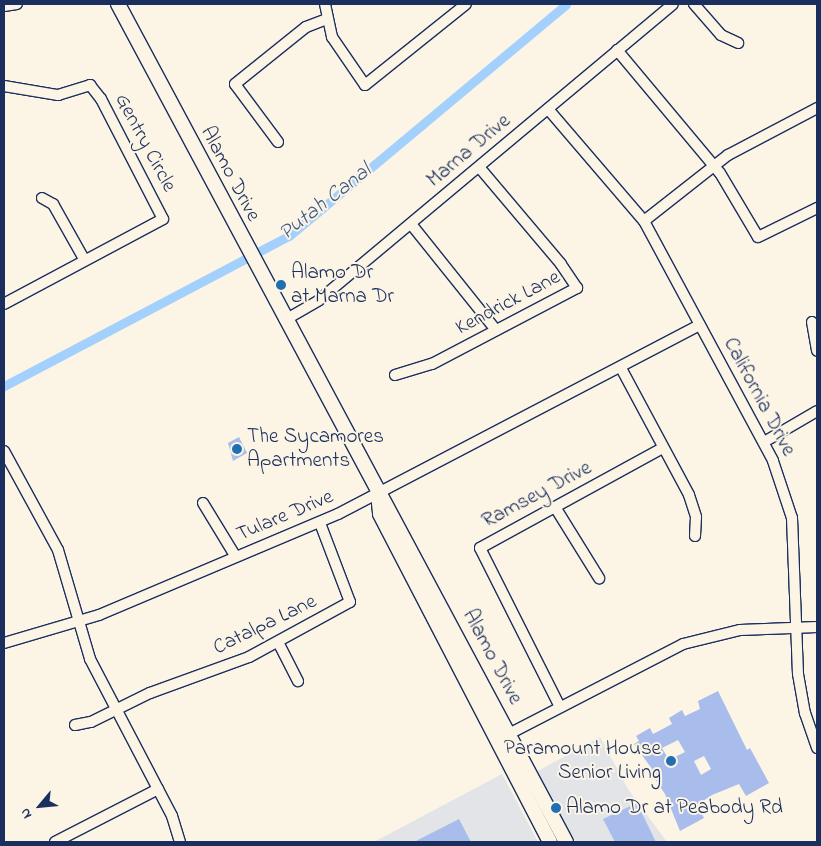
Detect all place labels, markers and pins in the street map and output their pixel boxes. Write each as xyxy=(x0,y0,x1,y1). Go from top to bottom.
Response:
place label: Alamo Dr at Marna Dr xyxy=(291,260,394,310)
marker: Alamo Dr at Marna Dr xyxy=(275,279,287,291)
place label: The Sycamores Apartments xyxy=(247,424,384,474)
marker: The Sycamores Apartments xyxy=(231,443,243,455)
place label: Paramount House Senior Living xyxy=(504,736,661,786)
marker: Paramount House Senior Living xyxy=(665,755,677,767)
place label: Alamo Dr at Peabody Rd xyxy=(566,795,783,821)
marker: Alamo Dr at Peabody Rd xyxy=(550,802,562,814)

